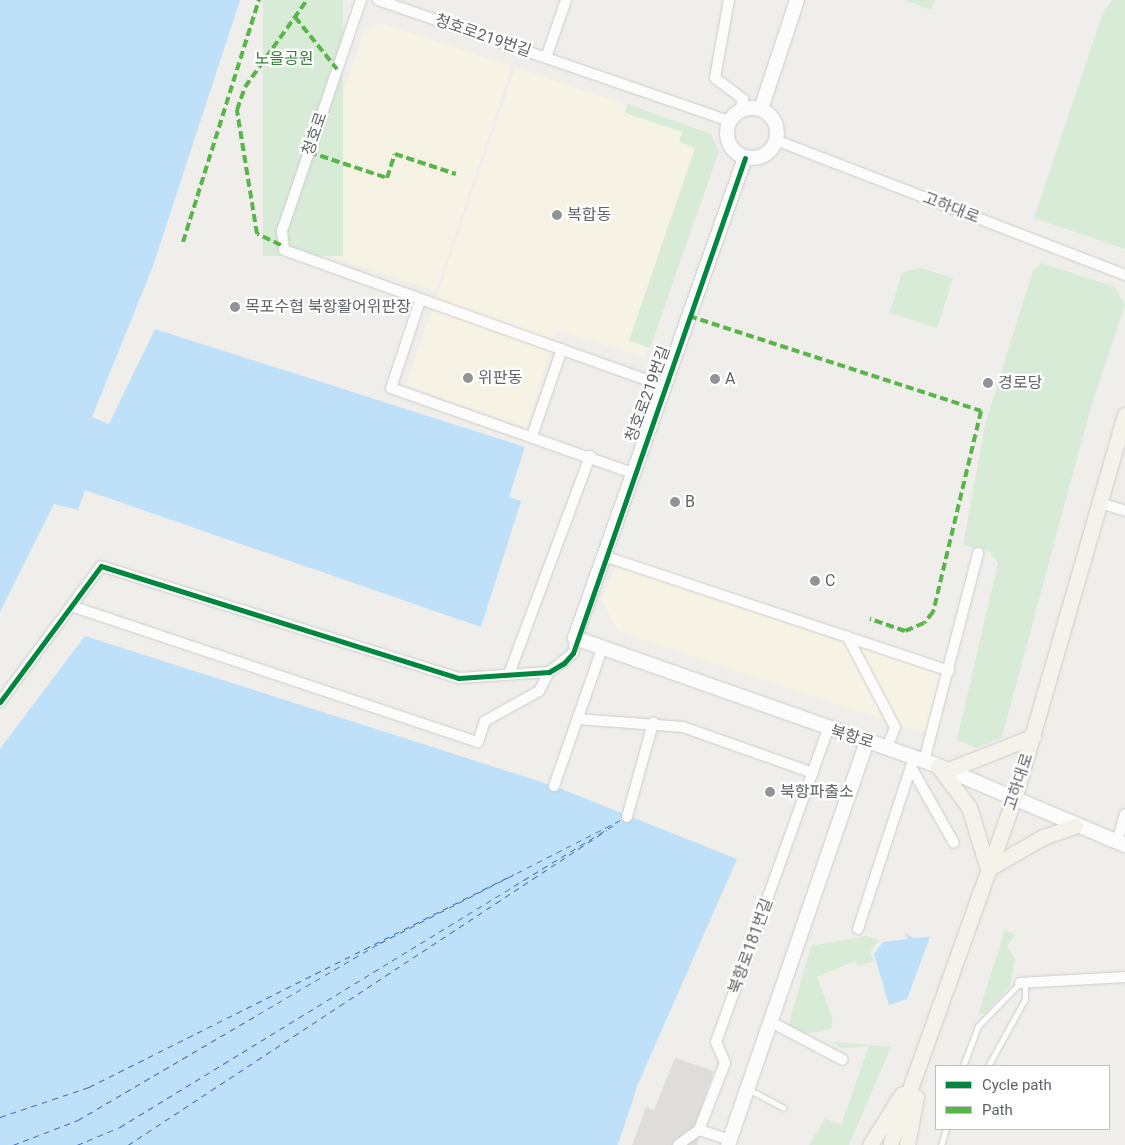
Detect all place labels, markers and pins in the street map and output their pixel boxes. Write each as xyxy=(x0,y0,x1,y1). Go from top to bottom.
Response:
place label: 복합동 xyxy=(567,205,611,225)
marker: 복합동 xyxy=(551,209,563,221)
place label: 목포수협 북항활어위판장 xyxy=(245,297,411,317)
marker: 목포수협 북항활어위판장 xyxy=(229,301,241,313)
place label: 위판동 xyxy=(478,368,522,388)
place label: A xyxy=(725,369,735,389)
marker: 위판동 xyxy=(462,372,474,384)
marker: A xyxy=(709,373,721,385)
place label: 경로당 xyxy=(998,373,1042,393)
marker: 경로당 xyxy=(982,377,994,389)
place label: B xyxy=(685,492,695,512)
marker: B xyxy=(669,496,681,508)
place label: C xyxy=(825,571,835,591)
marker: C xyxy=(809,575,821,587)
place label: 북항파출소 xyxy=(780,782,854,802)
marker: 북항파출소 xyxy=(764,786,776,798)

